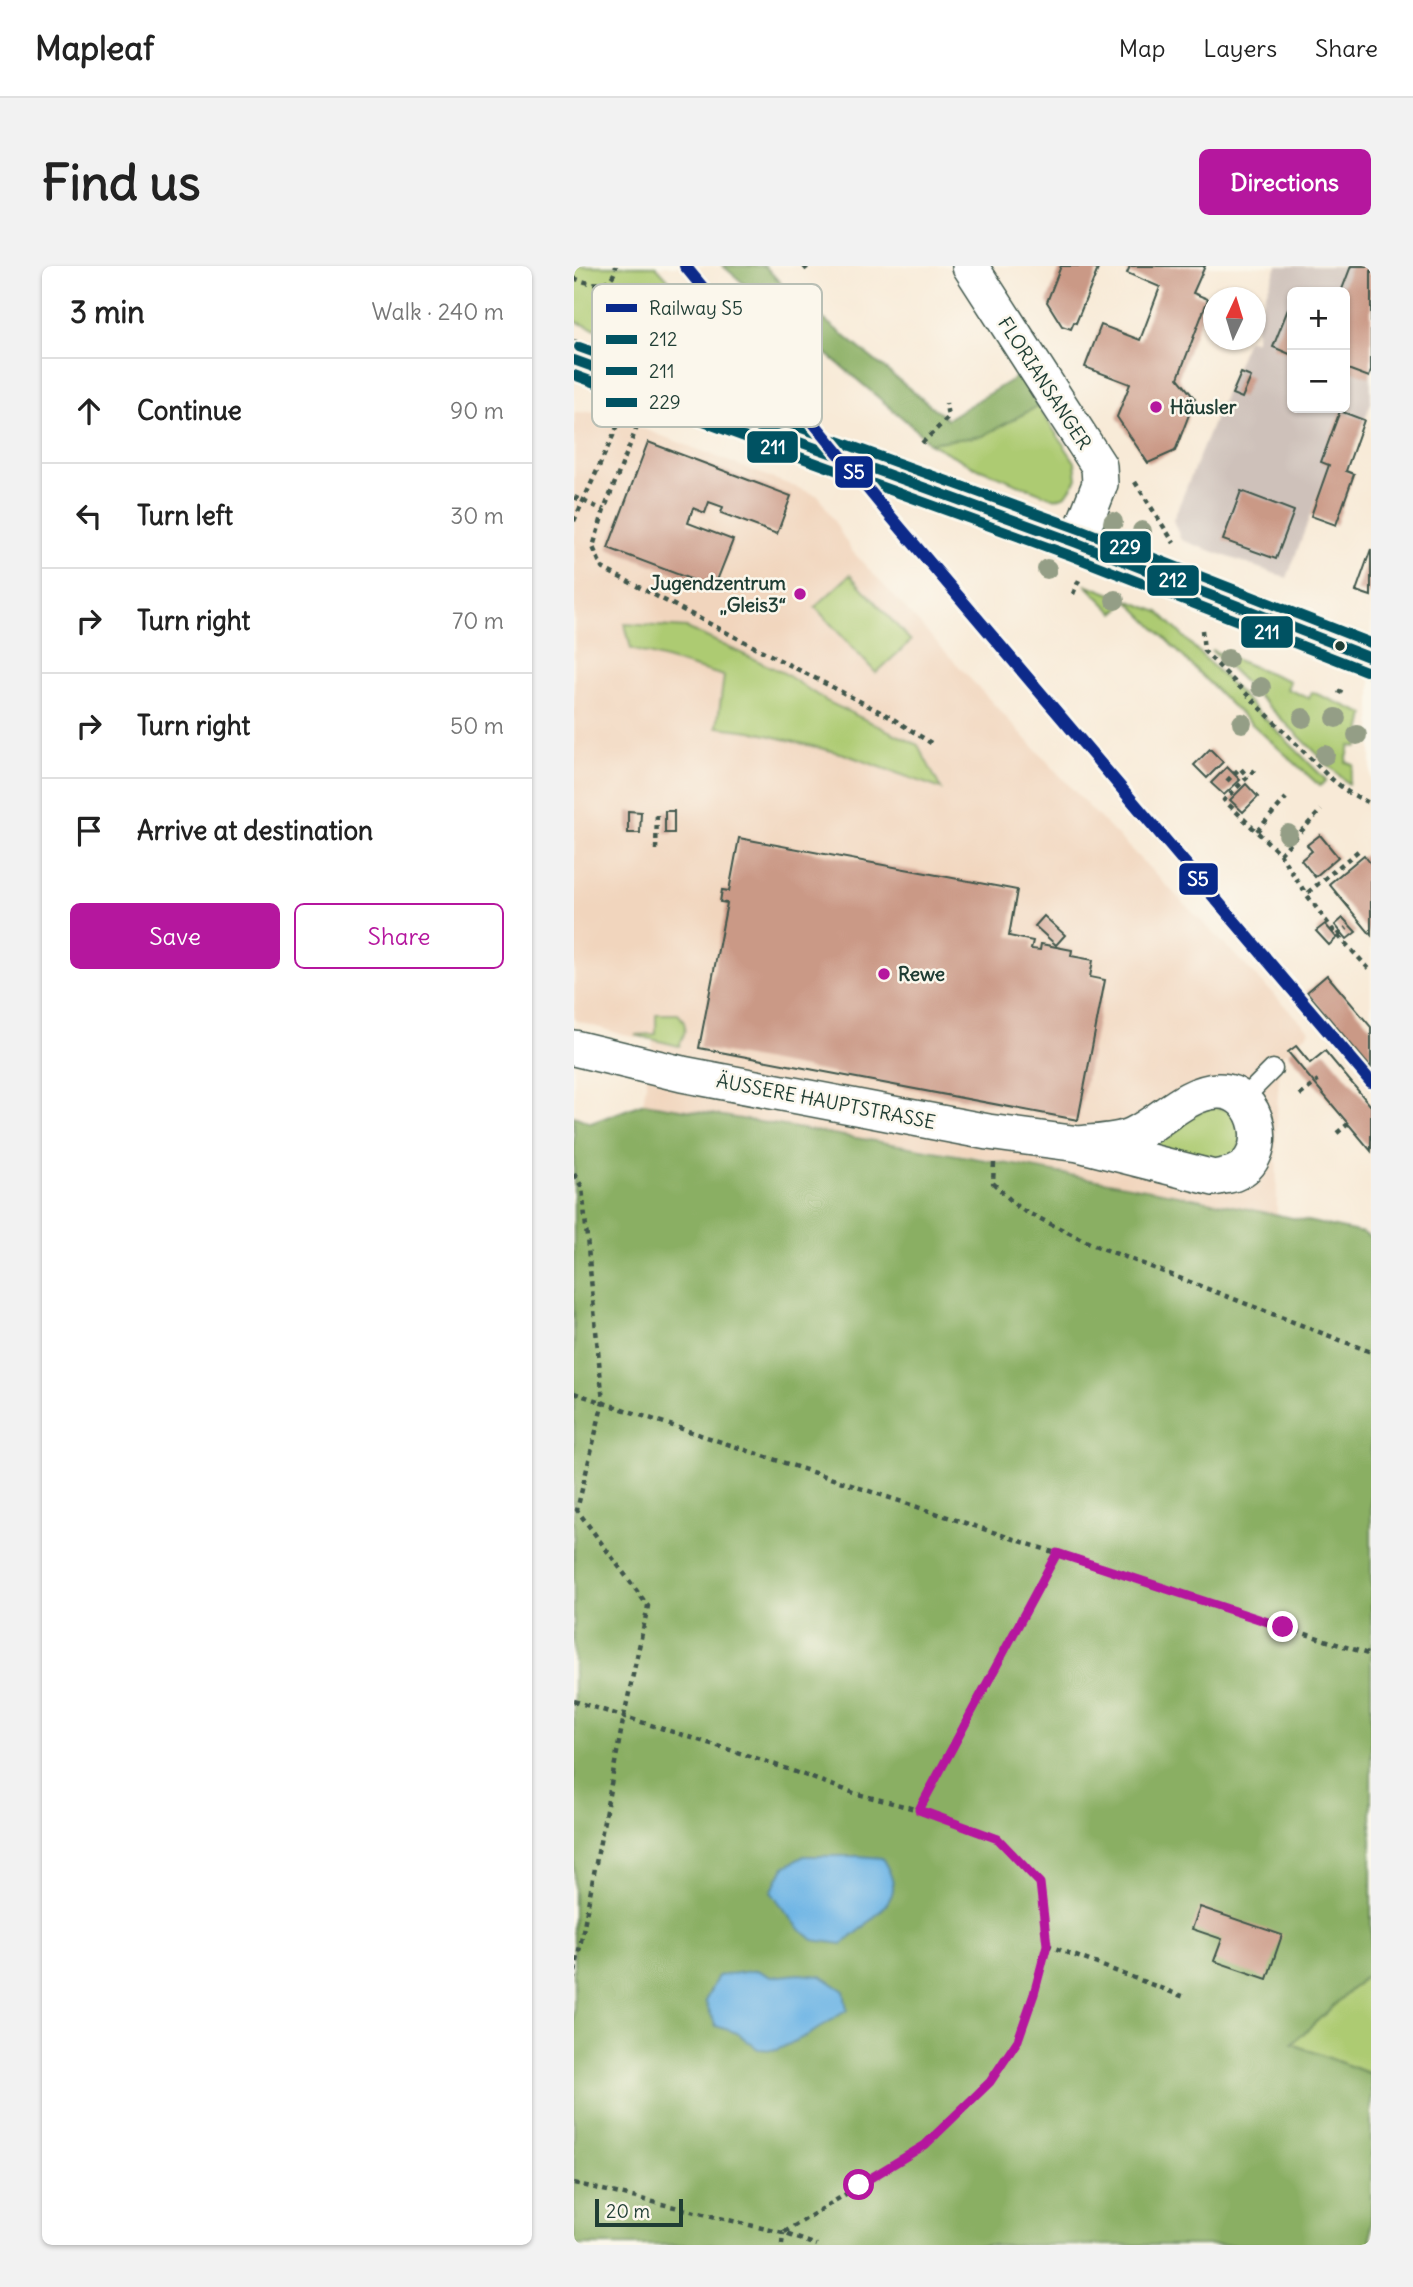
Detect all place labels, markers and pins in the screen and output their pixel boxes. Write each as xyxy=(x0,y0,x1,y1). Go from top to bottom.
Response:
place label: Häusler xyxy=(1170,395,1237,419)
marker: Häusler xyxy=(1148,399,1164,415)
place label: Jugendzentrum „Gleis3“ xyxy=(651,571,786,617)
marker: Jugendzentrum „Gleis3“ xyxy=(792,586,808,602)
unlabelled marker xyxy=(1333,639,1347,653)
place label: Rewe xyxy=(898,962,945,986)
marker: Rewe xyxy=(876,966,892,982)

